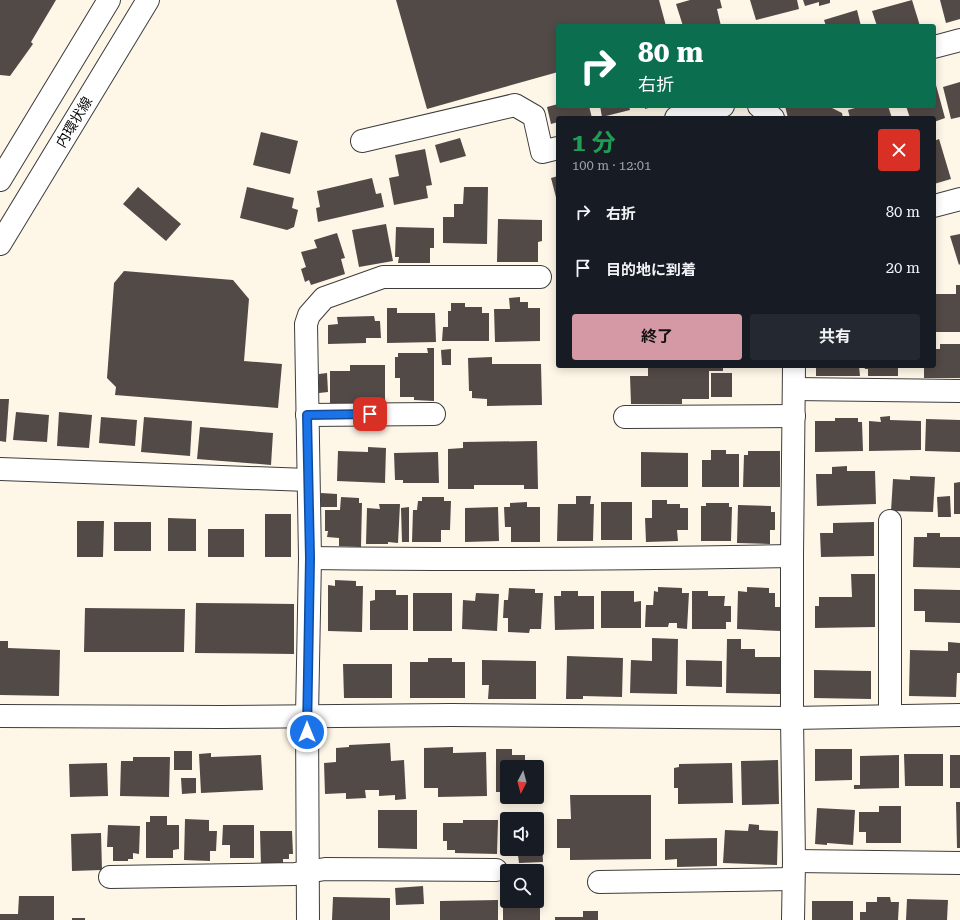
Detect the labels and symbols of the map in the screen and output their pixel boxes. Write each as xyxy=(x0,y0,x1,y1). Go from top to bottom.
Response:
street label: 内環状線 xyxy=(53,94,95,150)
pin xyxy=(353,397,387,431)
position arrow xyxy=(286,711,328,753)
north arrow xyxy=(500,760,544,804)

